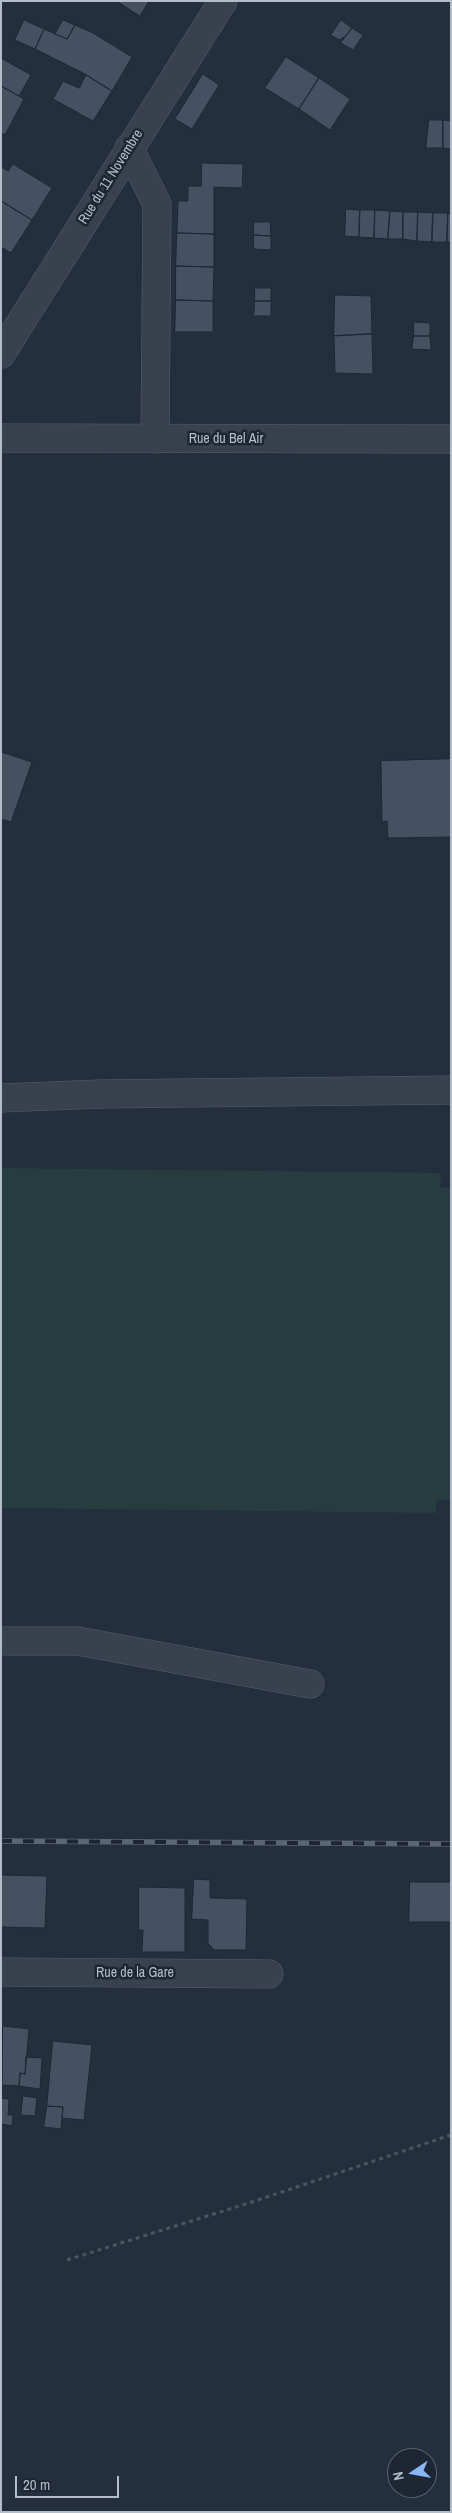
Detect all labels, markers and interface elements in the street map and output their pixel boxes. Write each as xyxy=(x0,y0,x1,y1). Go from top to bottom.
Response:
street label: Rue du 11 Novembre xyxy=(75,127,147,227)
street label: Rue du Bel Air xyxy=(189,431,263,447)
street label: Rue de la Gare xyxy=(96,1965,174,1981)
north arrow xyxy=(387,2448,437,2498)
scale bar xyxy=(18,2466,121,2498)
text: N xyxy=(389,2470,408,2482)
text: 20 m xyxy=(23,2474,50,2495)

